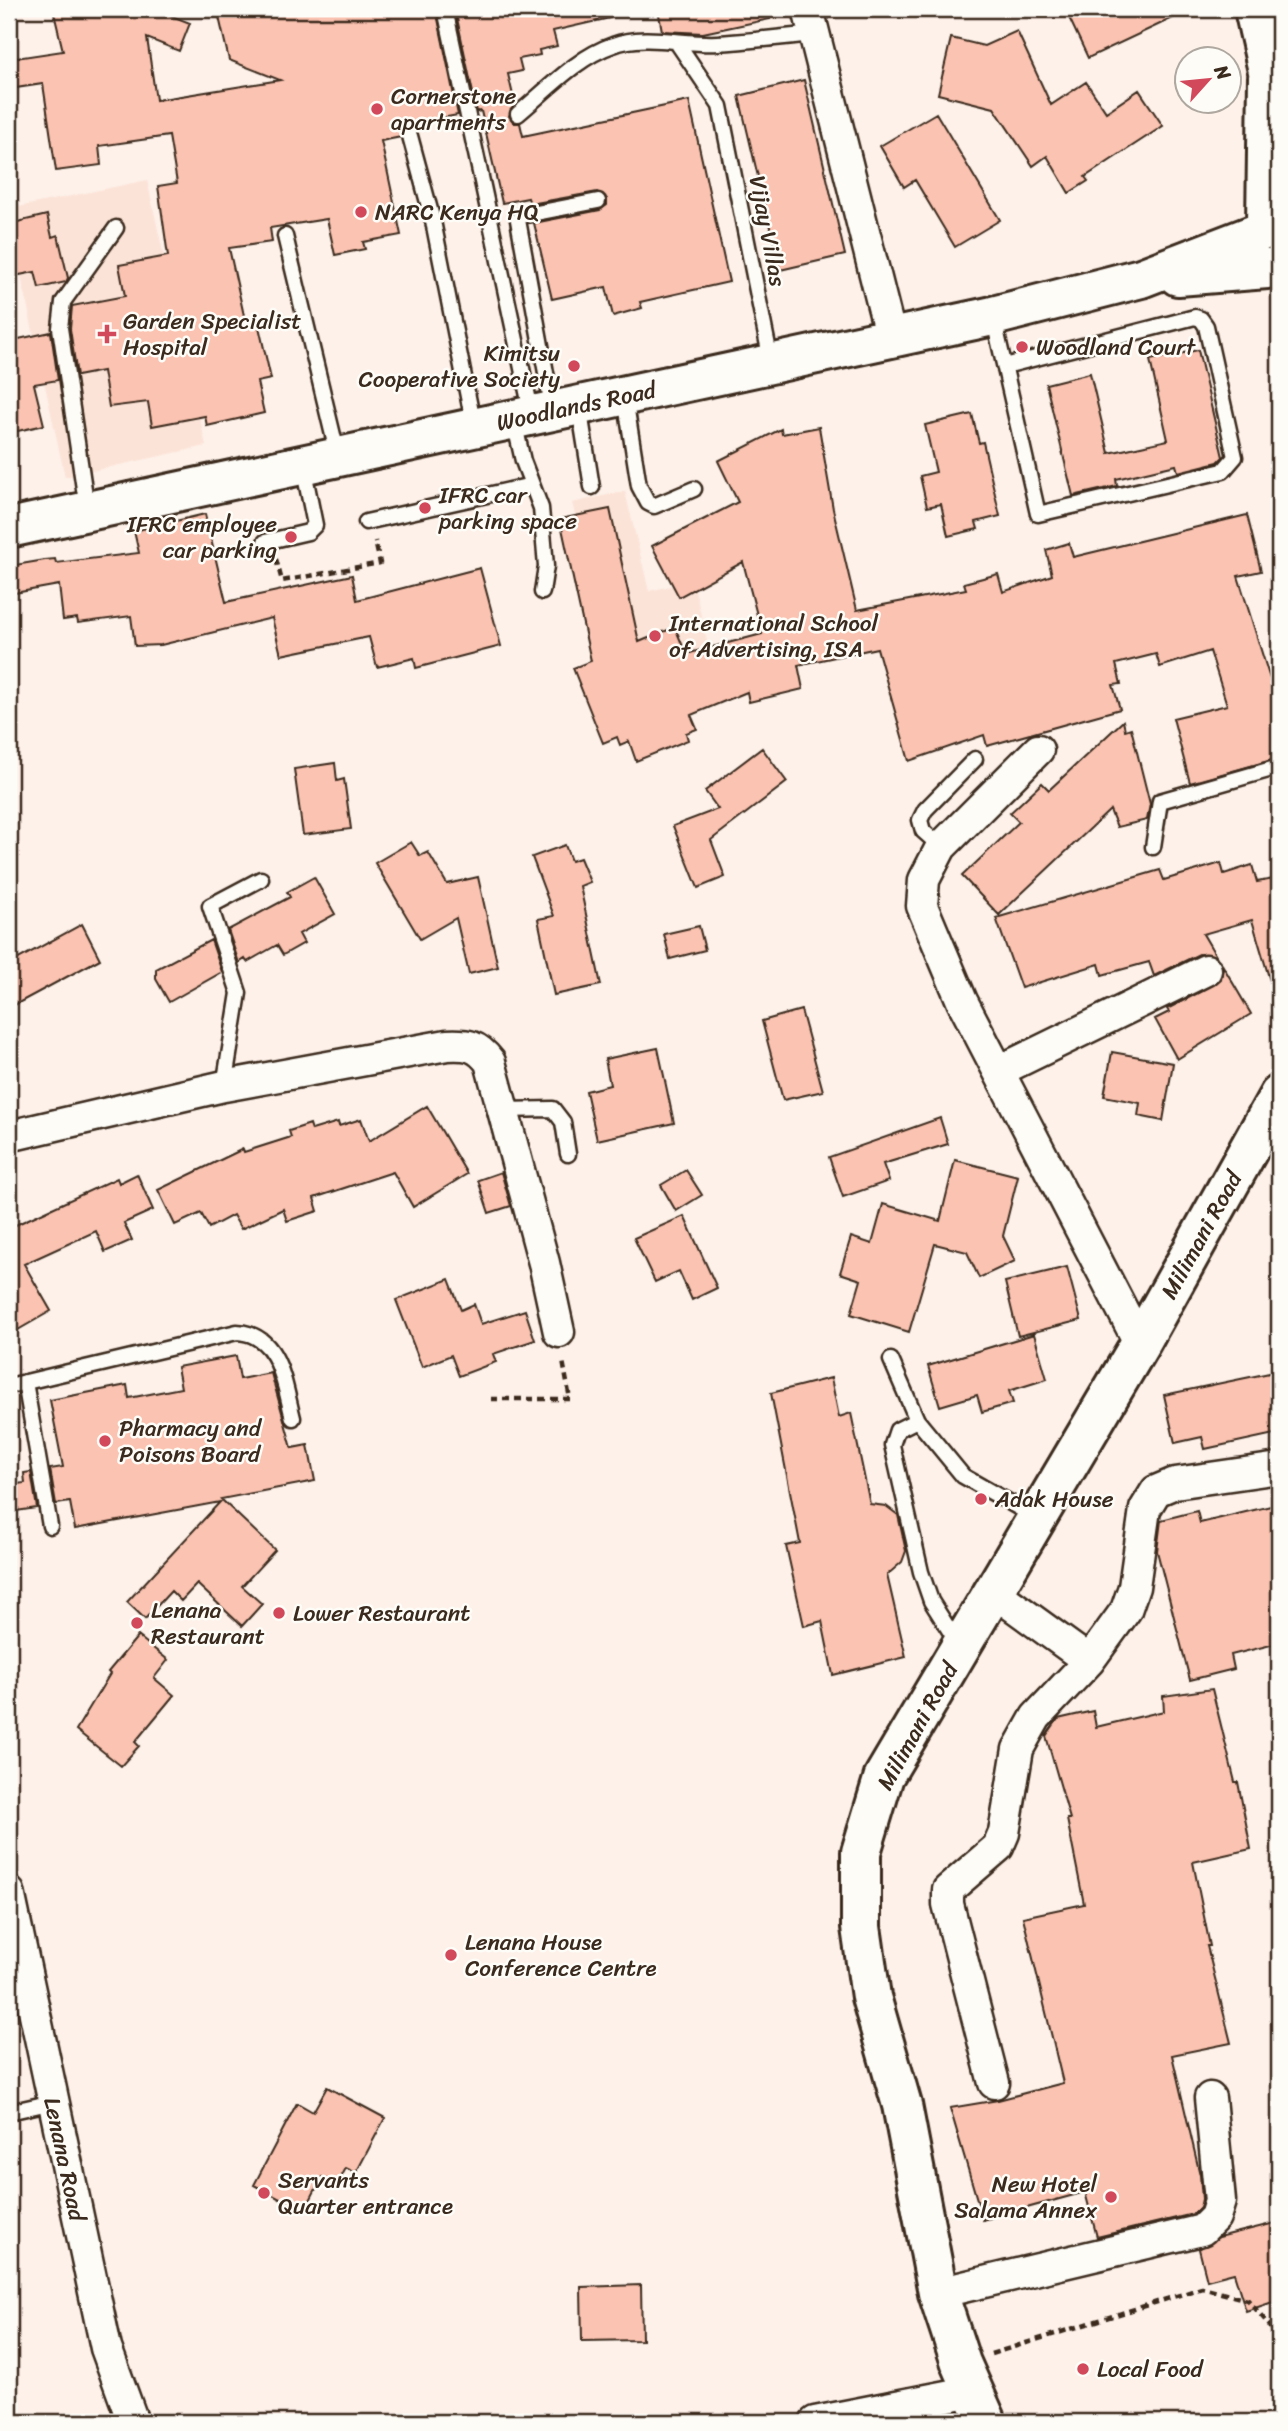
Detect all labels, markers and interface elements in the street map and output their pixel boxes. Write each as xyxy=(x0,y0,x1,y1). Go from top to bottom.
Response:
north arrow xyxy=(1172,46,1242,116)
text: N xyxy=(1205,58,1241,87)
place label: Cornerstone apartments xyxy=(391,76,517,143)
marker: Cornerstone apartments xyxy=(369,101,385,117)
street label: Vijay Villas xyxy=(737,172,798,290)
place label: NARC Kenya HQ xyxy=(375,192,539,233)
marker: NARC Kenya HQ xyxy=(353,204,369,220)
place label: Garden Specialist Hospital xyxy=(123,301,301,368)
marker: Garden Specialist Hospital xyxy=(97,324,117,344)
place label: Woodland Court xyxy=(1036,327,1197,368)
place label: Kimitsu Cooperative Society xyxy=(358,333,560,400)
marker: Woodland Court xyxy=(1014,339,1030,355)
marker: Kimitsu Cooperative Society xyxy=(566,358,582,374)
street label: Woodlands Road xyxy=(493,369,661,443)
place label: IFRC car parking space xyxy=(438,475,577,542)
marker: IFRC car parking space xyxy=(417,500,433,516)
place label: IFRC employee car parking xyxy=(126,504,277,571)
marker: IFRC employee car parking xyxy=(283,529,299,545)
place label: International School of Advertising, ISA xyxy=(668,603,878,670)
marker: International School of Advertising, ISA xyxy=(647,628,663,644)
street label: Milimani Road xyxy=(1149,1162,1255,1307)
place label: Pharmacy and Poisons Board xyxy=(119,1408,263,1475)
marker: Pharmacy and Poisons Board xyxy=(97,1433,113,1449)
place label: Adak House xyxy=(994,1479,1114,1520)
marker: Adak House xyxy=(973,1491,989,1507)
place label: Lenana Restaurant xyxy=(151,1590,265,1657)
place label: Lower Restaurant xyxy=(293,1593,470,1634)
marker: Lower Restaurant xyxy=(271,1605,287,1621)
marker: Lenana Restaurant xyxy=(129,1615,145,1631)
street label: Milimani Road xyxy=(865,1653,971,1798)
place label: Lenana House Conference Centre xyxy=(465,1922,657,1989)
marker: Lenana House Conference Centre xyxy=(443,1947,459,1963)
street label: Lenana Road xyxy=(31,2093,98,2227)
place label: Servants Quarter entrance xyxy=(278,2160,453,2227)
place label: New Hotel Salama Annex xyxy=(954,2164,1097,2231)
marker: Servants Quarter entrance xyxy=(256,2185,272,2201)
marker: New Hotel Salama Annex xyxy=(1103,2189,1119,2205)
place label: Local Food xyxy=(1097,2349,1204,2390)
marker: Local Food xyxy=(1075,2361,1091,2377)

